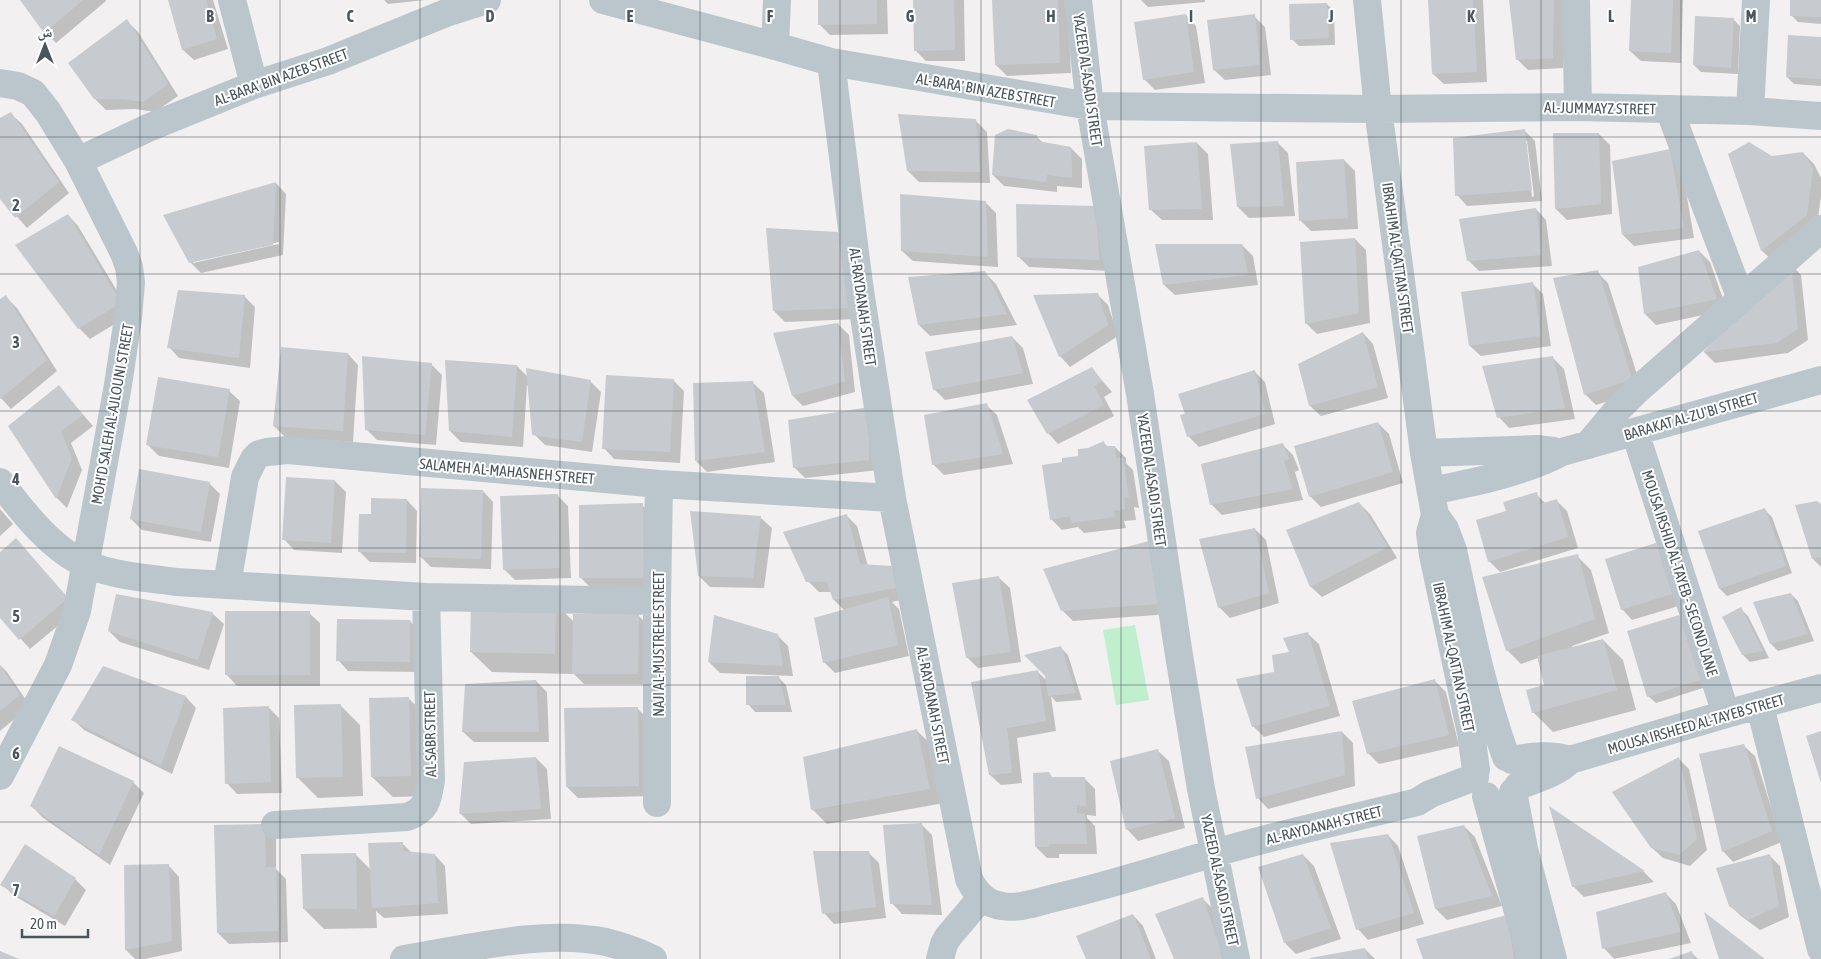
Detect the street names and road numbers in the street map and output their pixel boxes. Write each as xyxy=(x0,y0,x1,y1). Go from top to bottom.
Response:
street label: YAZEED AL-ASADI STREET xyxy=(1070,12,1106,148)
street label: AL-BARA' BIN AZEB STREET xyxy=(212,45,351,109)
street label: AL-BARA' BIN AZEB STREET xyxy=(915,69,1057,111)
street label: AL-JUMMAYZ STREET xyxy=(1544,99,1656,117)
street label: IBRAHIM AL-QATTAN STREET xyxy=(1379,181,1417,335)
street label: AL-RAYDANAH STREET xyxy=(846,247,880,368)
street label: MOH'D SALEH AL-AJLOUNI STREET xyxy=(88,322,136,506)
street label: BARAKAT AL-ZU'BI STREET xyxy=(1622,389,1761,443)
street label: YAZEED AL-ASADI STREET xyxy=(1134,412,1170,548)
street label: SALAMEH AL-MAHASNEH STREET xyxy=(419,455,596,487)
street label: MOUSA IRSHID AL-TAYEB - SECOND LANE xyxy=(1639,468,1722,679)
street label: NAJI AL-MUSTREHE STREET xyxy=(650,571,667,717)
street label: IBRAHIM AL-QATTAN STREET xyxy=(1430,581,1478,734)
street label: AL-RAYDANAH STREET xyxy=(913,645,953,766)
street label: AL-SABR STREET xyxy=(421,690,439,777)
street label: MOUSA IRSHEED AL-TAYEB STREET xyxy=(1606,691,1787,757)
street label: AL-RAYDANAH STREET xyxy=(1264,802,1384,848)
street label: YAZEED AL-ASADI STREET xyxy=(1198,812,1242,948)

